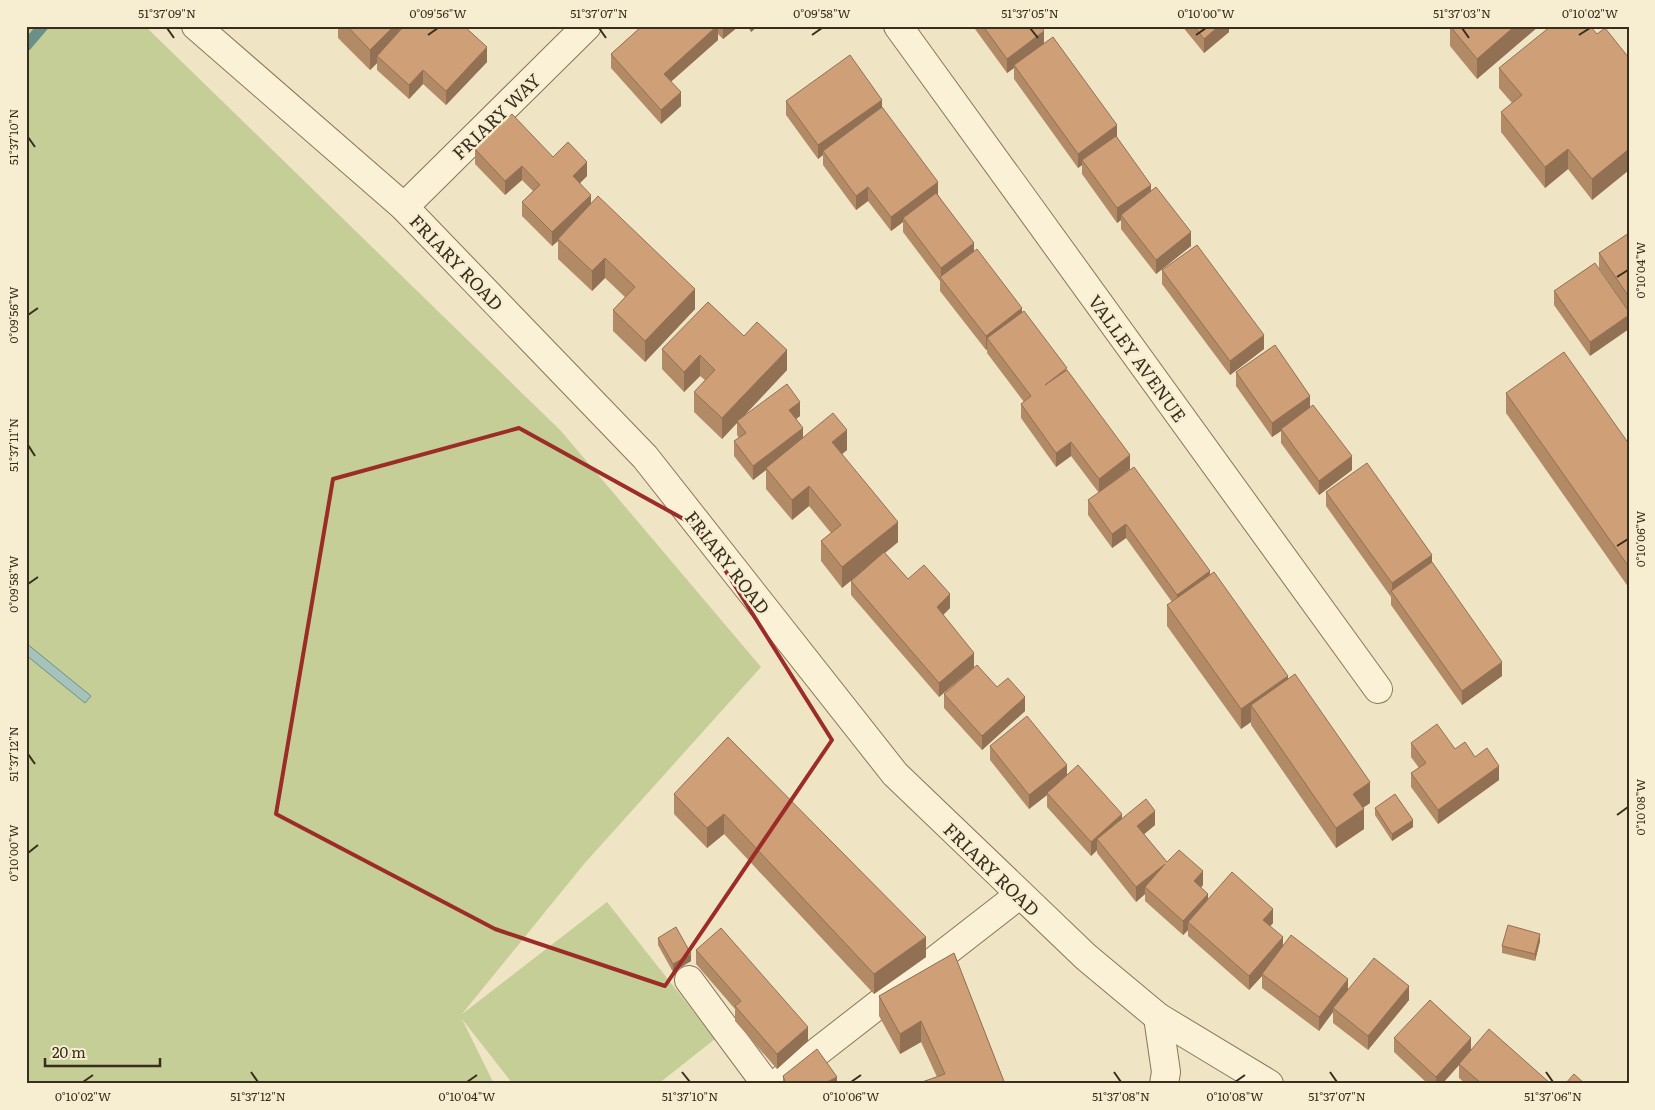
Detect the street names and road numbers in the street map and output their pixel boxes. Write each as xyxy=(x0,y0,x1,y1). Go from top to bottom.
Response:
street label: FRIARY WAY xyxy=(445,66,547,165)
street label: FRIARY ROAD xyxy=(404,208,510,316)
street label: VALLEY AVENUE xyxy=(1082,289,1194,427)
street label: FRIARY ROAD xyxy=(679,505,777,619)
street label: FRIARY ROAD xyxy=(938,816,1046,922)

